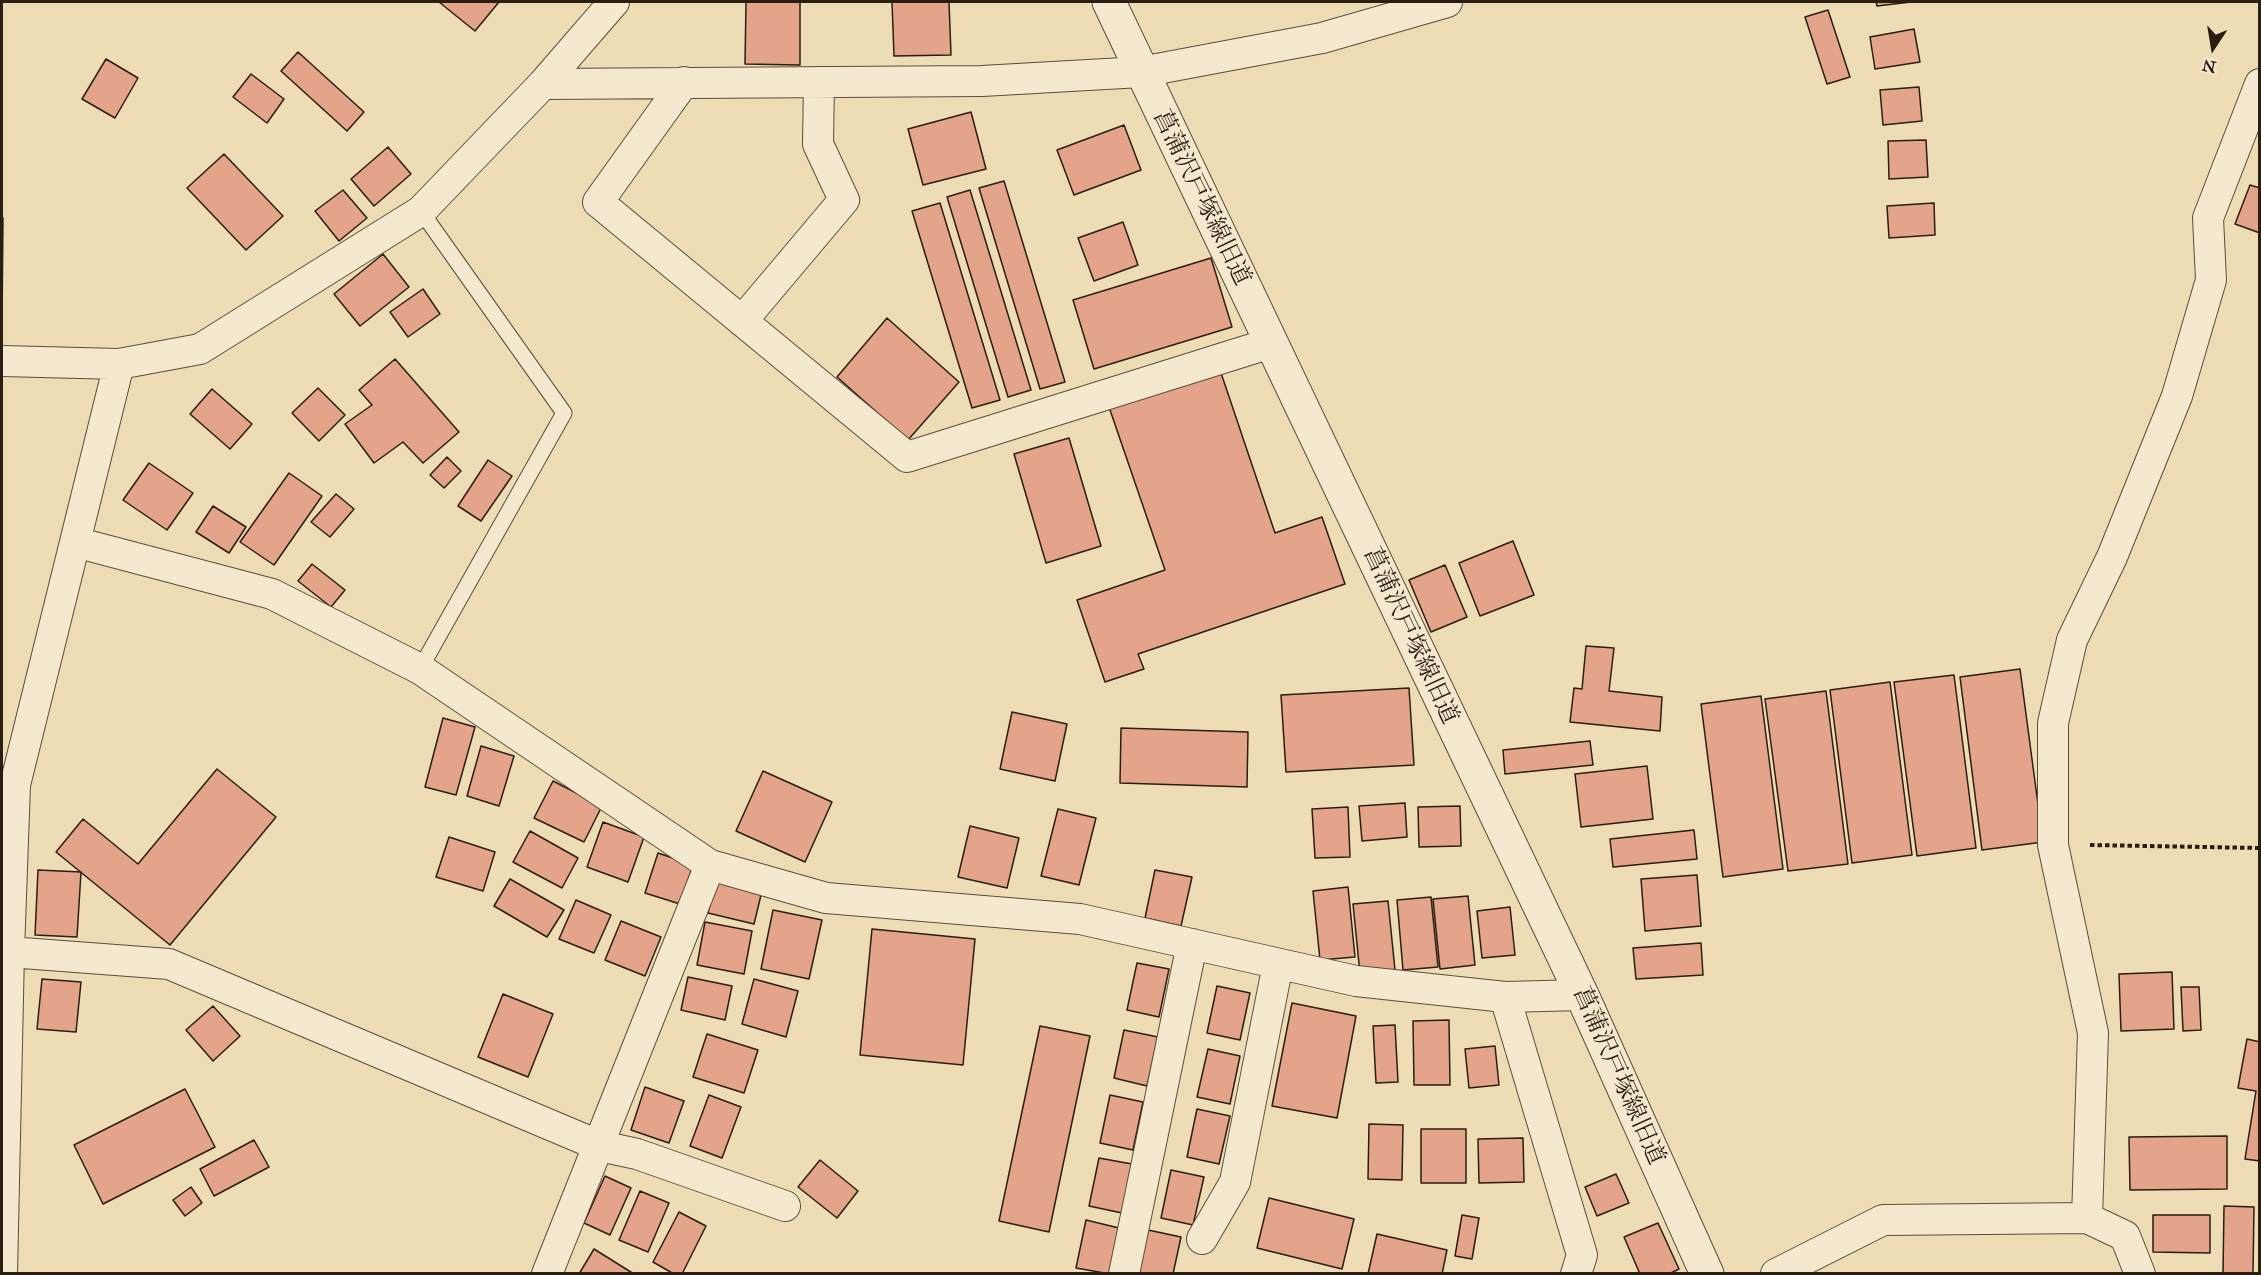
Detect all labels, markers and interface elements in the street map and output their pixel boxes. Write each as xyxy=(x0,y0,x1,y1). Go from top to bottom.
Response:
north arrow xyxy=(2183,18,2243,78)
text: N xyxy=(2201,55,2218,77)
street label: 菖蒲沢戸塚線旧道 xyxy=(1146,105,1256,291)
street label: 菖蒲沢戸塚線旧道 xyxy=(1356,543,1464,729)
street label: 菖蒲沢戸塚線旧道 xyxy=(1566,982,1670,1170)

